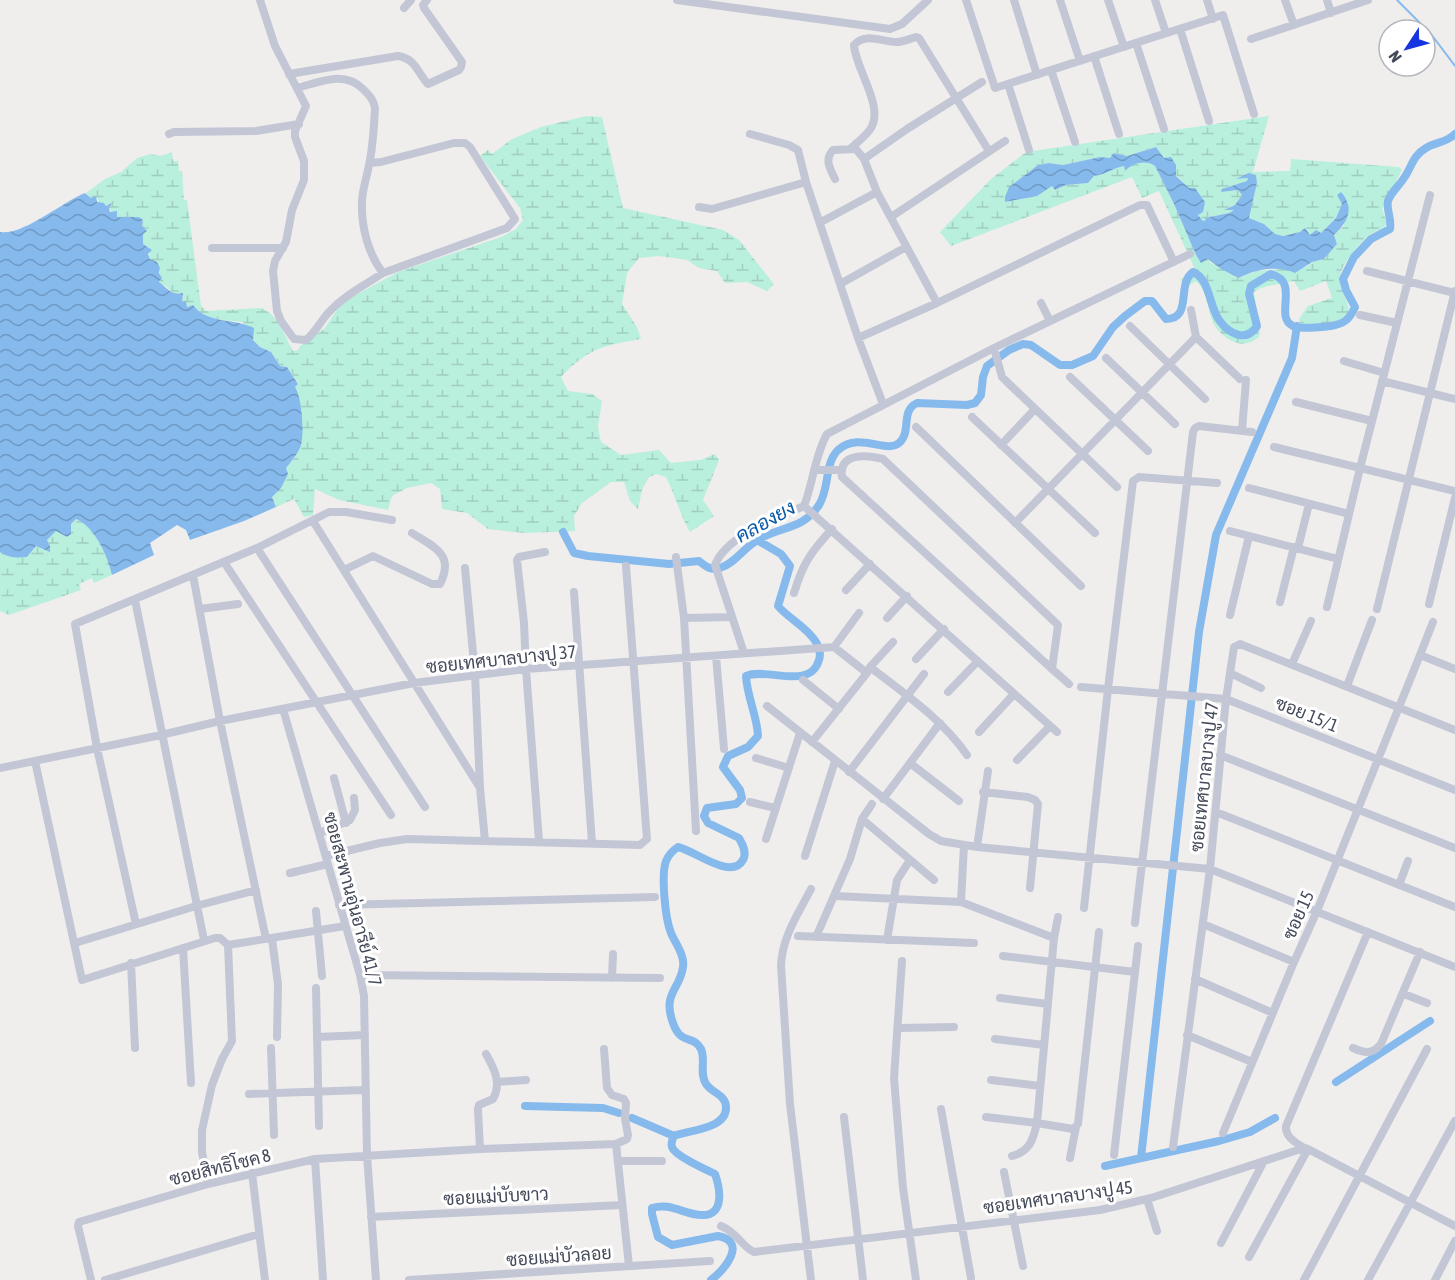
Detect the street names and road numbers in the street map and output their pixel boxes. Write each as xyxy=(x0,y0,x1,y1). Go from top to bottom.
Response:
street label: ซอยเทศบาลบางปู 37 xyxy=(425,641,577,680)
street label: ซอย 15/1 xyxy=(1273,692,1341,736)
street label: ซอยเทศบาลบางปู 47 xyxy=(1186,701,1225,853)
street label: ซอยสะพานอุ่นอารีย์ 41/7 xyxy=(318,809,388,989)
street label: ซอย 15 xyxy=(1278,887,1318,943)
street label: ซอยสิทธิโชค 8 xyxy=(167,1142,273,1190)
street label: ซอยเทศบาลบางปู 45 xyxy=(982,1176,1134,1221)
street label: ซอยแม่บับขาว xyxy=(443,1182,549,1209)
street label: ซอยแม่บัวลอย xyxy=(506,1241,612,1270)

